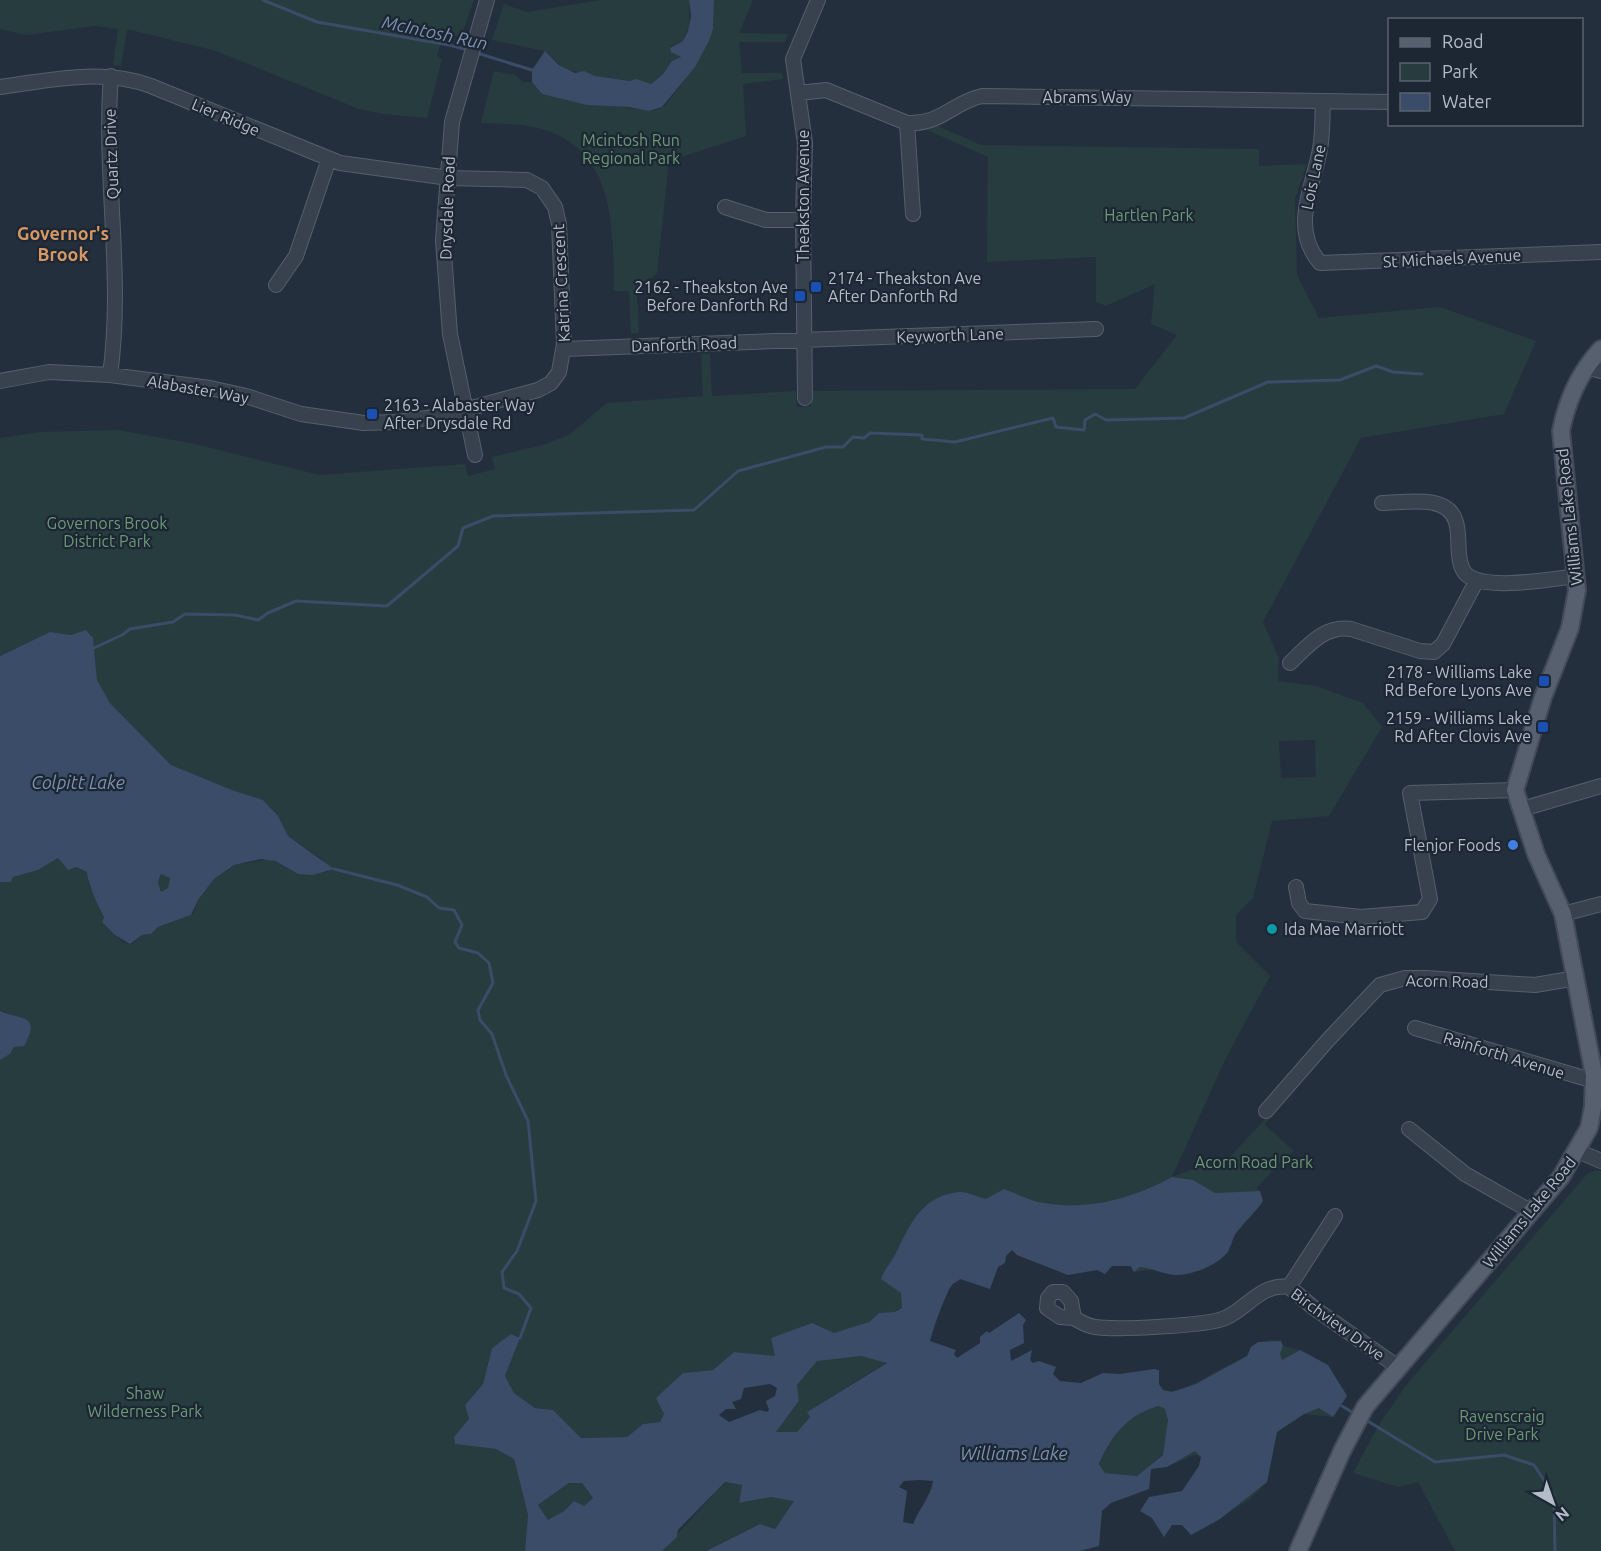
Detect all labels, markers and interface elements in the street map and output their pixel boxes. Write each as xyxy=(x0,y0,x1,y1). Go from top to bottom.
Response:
water label: McIntosh Run xyxy=(380,11,490,53)
legend xyxy=(1388,18,1583,126)
text: Road xyxy=(1442,31,1484,51)
text: Park xyxy=(1442,61,1478,81)
street label: Abrams Way xyxy=(1043,88,1132,106)
text: Water xyxy=(1442,91,1492,111)
street label: Lier Ridge xyxy=(189,95,263,139)
street label: Quartz Drive xyxy=(100,108,122,200)
street label: Theakston Avenue xyxy=(794,130,812,262)
park label: Mcintosh Run Regional Park xyxy=(582,131,680,167)
street label: Lois Lane xyxy=(1297,143,1329,211)
street label: Drysdale Road xyxy=(436,156,458,260)
park label: Hartlen Park xyxy=(1104,206,1194,224)
district label: Governor's Brook xyxy=(17,223,109,264)
street label: Katrina Crescent xyxy=(549,223,573,343)
street label: St Michaels Avenue xyxy=(1382,245,1522,271)
place label: 2174 - Theakston Ave After Danforth Rd xyxy=(828,269,981,305)
place label: 2162 - Theakston Ave Before Danforth Rd xyxy=(635,278,788,314)
marker: 2174 - Theakston Ave After Danforth Rd xyxy=(809,280,823,294)
marker: 2162 - Theakston Ave Before Danforth Rd xyxy=(793,289,807,303)
street label: Keyworth Lane xyxy=(896,324,1004,346)
street label: Danforth Road xyxy=(631,333,737,355)
street label: Alabaster Way xyxy=(146,371,250,407)
place label: 2163 - Alabaster Way After Drysdale Rd xyxy=(384,396,535,432)
marker: 2163 - Alabaster Way After Drysdale Rd xyxy=(365,407,379,421)
street label: Williams Lake Road xyxy=(1553,448,1585,586)
park label: Governors Brook District Park xyxy=(47,514,167,550)
place label: 2178 - Williams Lake Rd Before Lyons Ave xyxy=(1385,663,1532,699)
marker: 2178 - Williams Lake Rd Before Lyons Ave xyxy=(1537,674,1551,688)
place label: 2159 - Williams Lake Rd After Clovis Ave xyxy=(1386,709,1531,745)
marker: 2159 - Williams Lake Rd After Clovis Ave xyxy=(1536,720,1550,734)
water label: Colpitt Lake xyxy=(31,772,125,792)
place label: Flenjor Foods xyxy=(1404,836,1501,854)
marker: Flenjor Foods xyxy=(1506,838,1520,852)
place label: Ida Mae Marriott xyxy=(1284,920,1405,938)
marker: Ida Mae Marriott xyxy=(1265,922,1279,936)
street label: Acorn Road xyxy=(1405,971,1489,991)
street label: Rainforth Avenue xyxy=(1441,1028,1567,1082)
park label: Acorn Road Park xyxy=(1195,1153,1313,1171)
street label: Williams Lake Road xyxy=(1479,1153,1579,1271)
street label: Birchview Drive xyxy=(1288,1284,1388,1364)
park label: Shaw Wilderness Park xyxy=(88,1384,202,1420)
park label: Ravenscraig Drive Park xyxy=(1459,1407,1545,1443)
water label: Williams Lake xyxy=(960,1443,1068,1463)
north arrow xyxy=(1523,1473,1583,1533)
text: N xyxy=(1552,1504,1573,1525)

